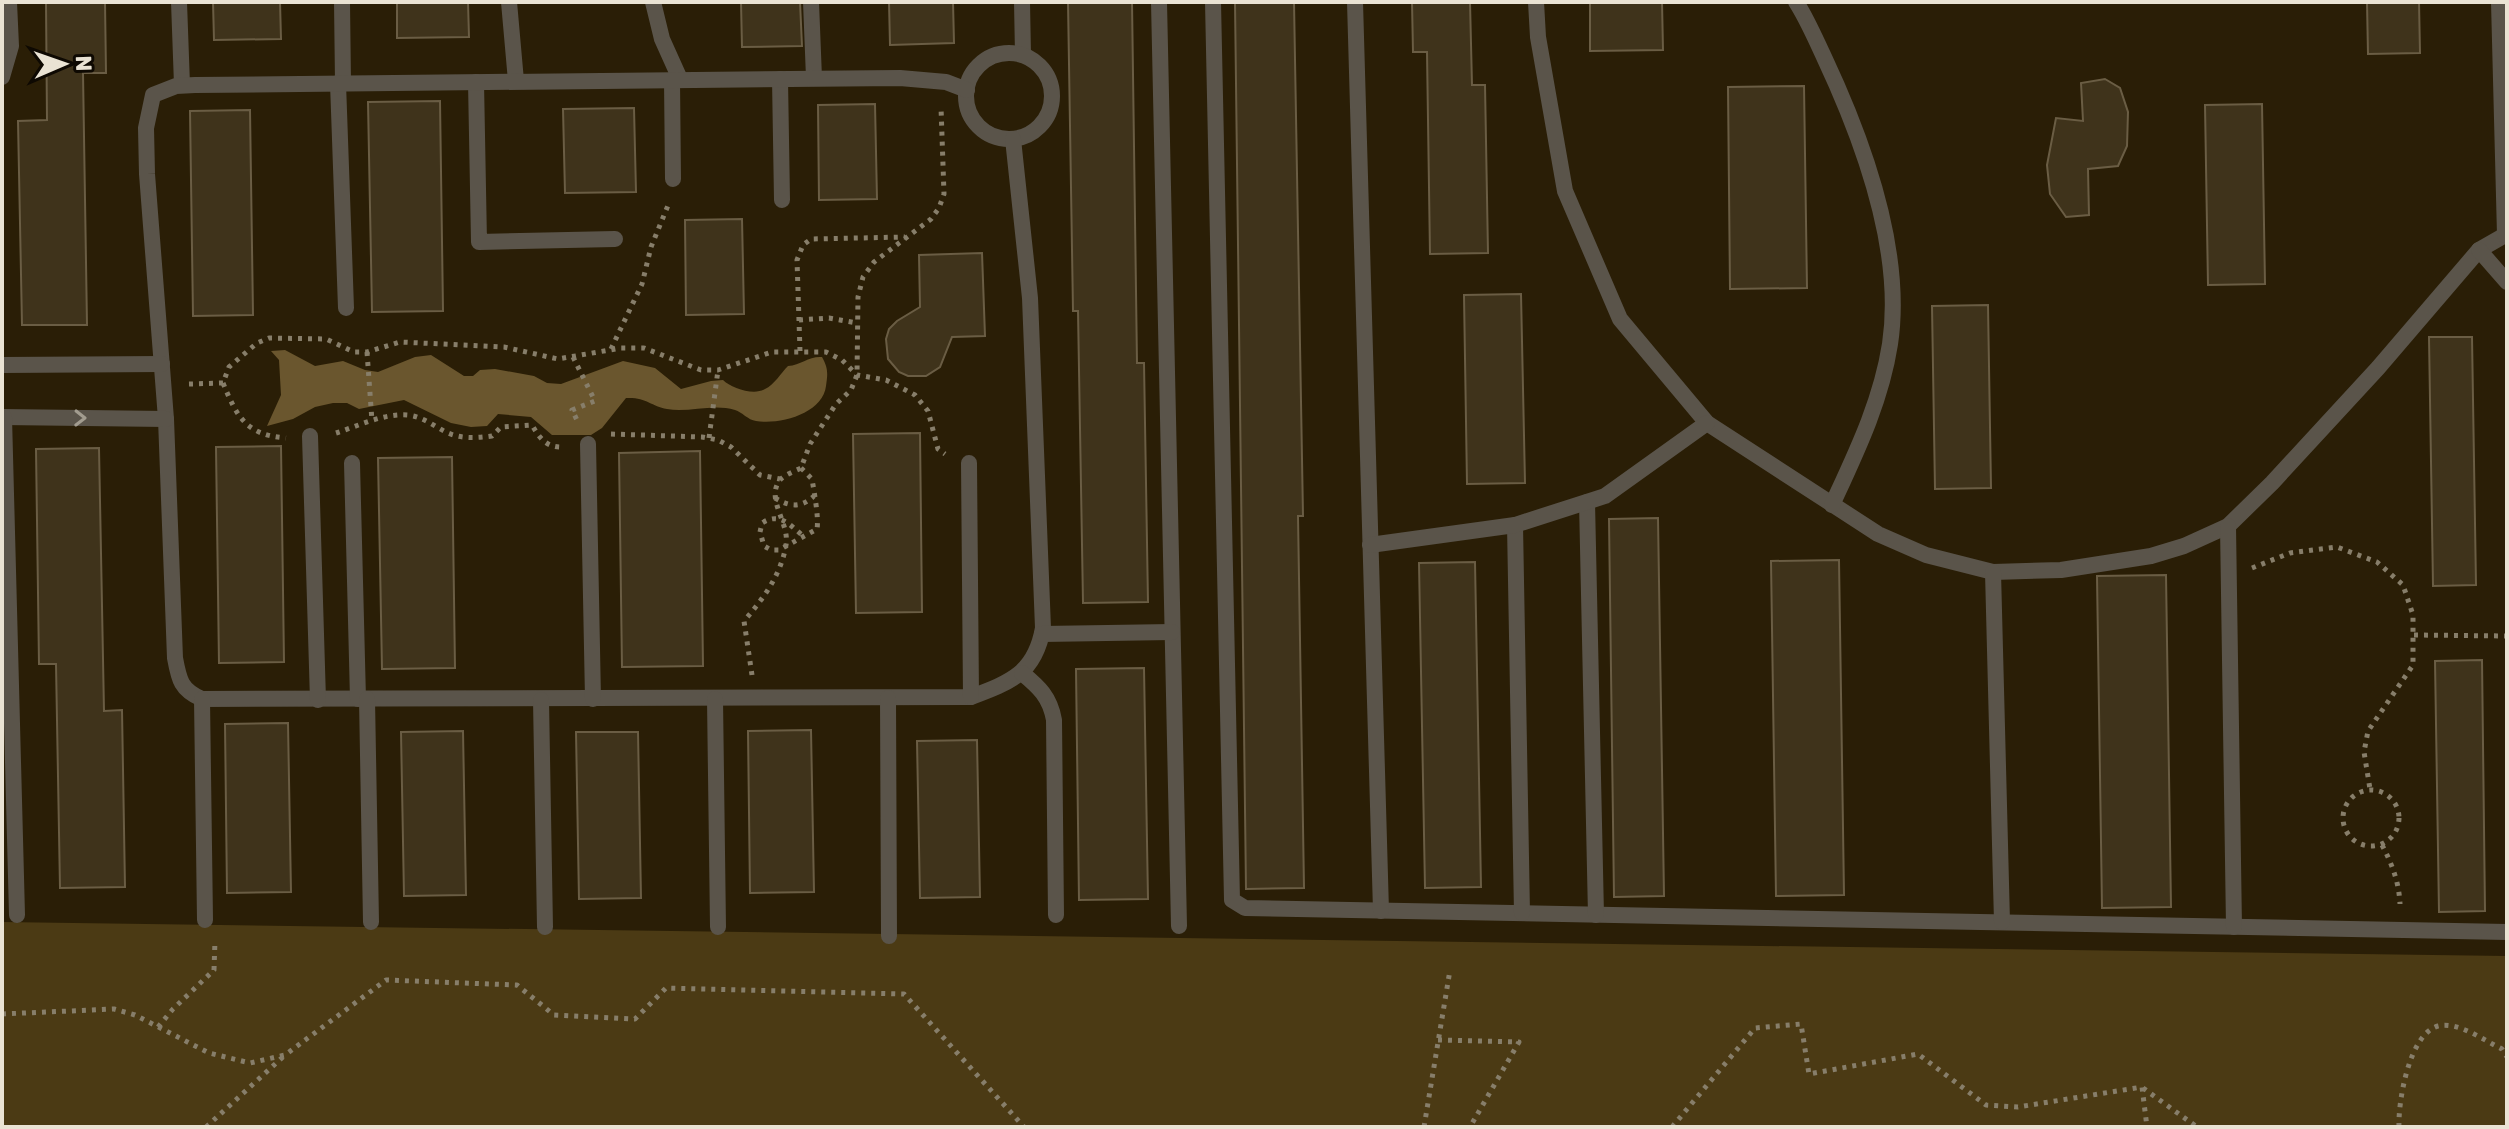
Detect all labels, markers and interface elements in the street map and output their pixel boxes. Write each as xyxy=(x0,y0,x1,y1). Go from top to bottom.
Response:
north arrow xyxy=(24,24,104,104)
text: N xyxy=(70,55,97,72)
one-way arrow xyxy=(74,409,87,427)

